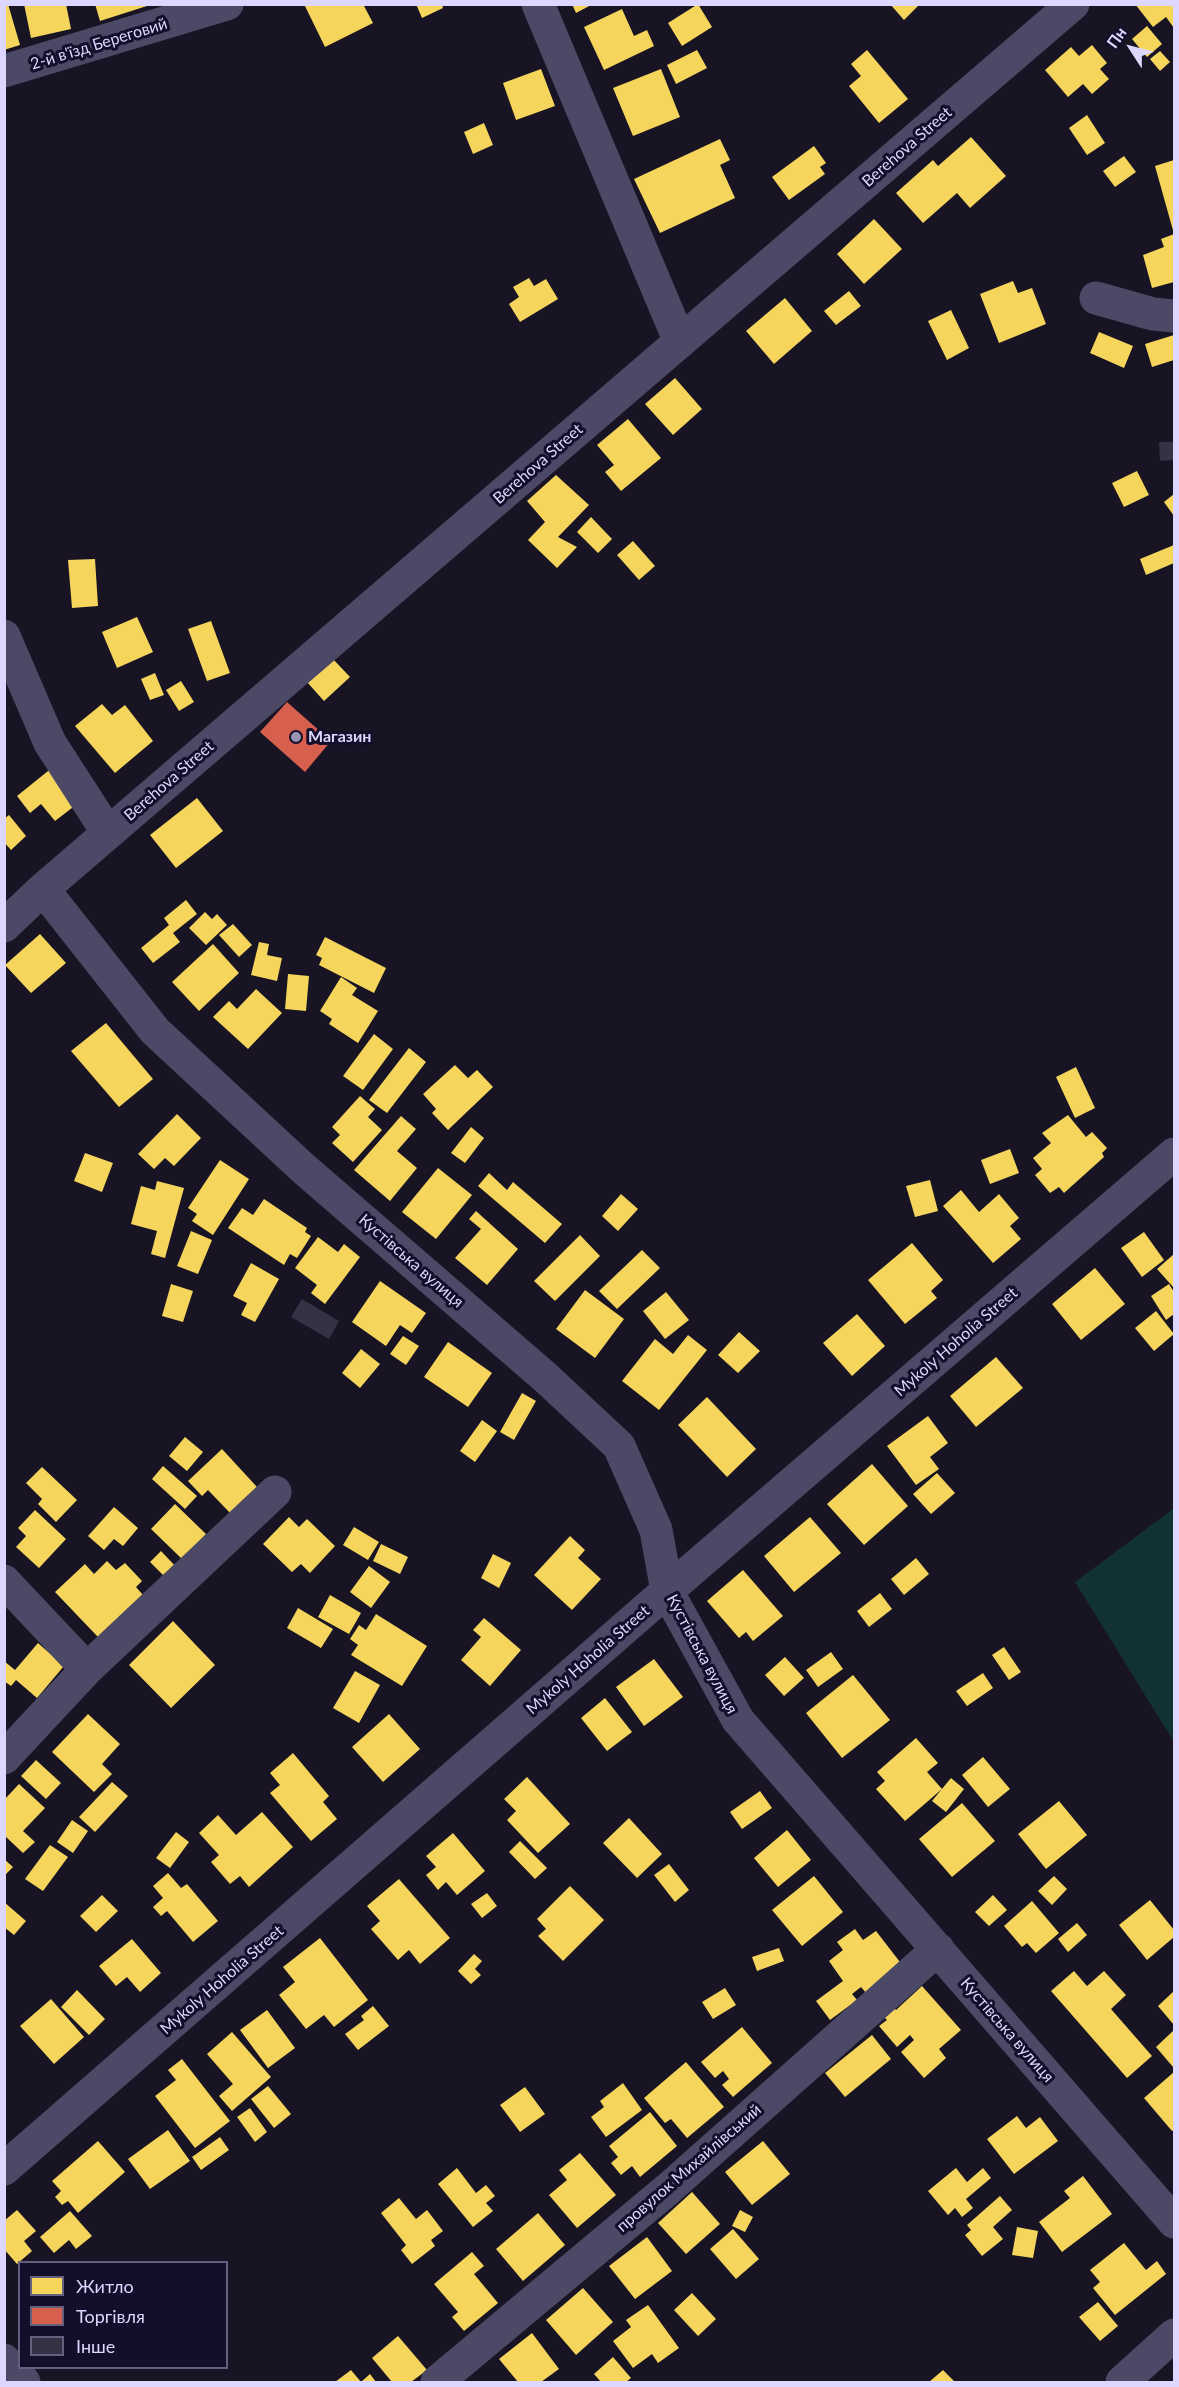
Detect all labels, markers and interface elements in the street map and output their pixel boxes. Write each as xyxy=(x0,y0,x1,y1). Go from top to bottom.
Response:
street label: 2-й в'їзд Береговий xyxy=(28,14,170,74)
north arrow xyxy=(1101,18,1161,78)
text: Пн xyxy=(1102,23,1130,51)
street label: Berehova Street xyxy=(858,103,956,191)
street label: Berehova Street xyxy=(489,420,587,508)
place label: Магазин xyxy=(308,727,371,747)
marker: Магазин xyxy=(289,730,303,744)
street label: Berehova Street xyxy=(120,737,218,825)
street label: Кустівська вулиця xyxy=(355,1210,467,1312)
street label: Mykoly Hoholia Street xyxy=(891,1283,1021,1401)
street label: Кустівська вулиця xyxy=(662,1591,742,1717)
street label: Mykoly Hoholia Street xyxy=(523,1601,653,1719)
street label: Mykoly Hoholia Street xyxy=(157,1921,287,2039)
street label: Кустівська вулиця xyxy=(956,1974,1058,2086)
street label: провулок Михайлівський xyxy=(613,2100,765,2236)
legend xyxy=(18,2261,228,2369)
text: Житло xyxy=(76,2275,134,2297)
text: Торгівля xyxy=(76,2305,145,2327)
text: Інше xyxy=(76,2335,115,2357)

